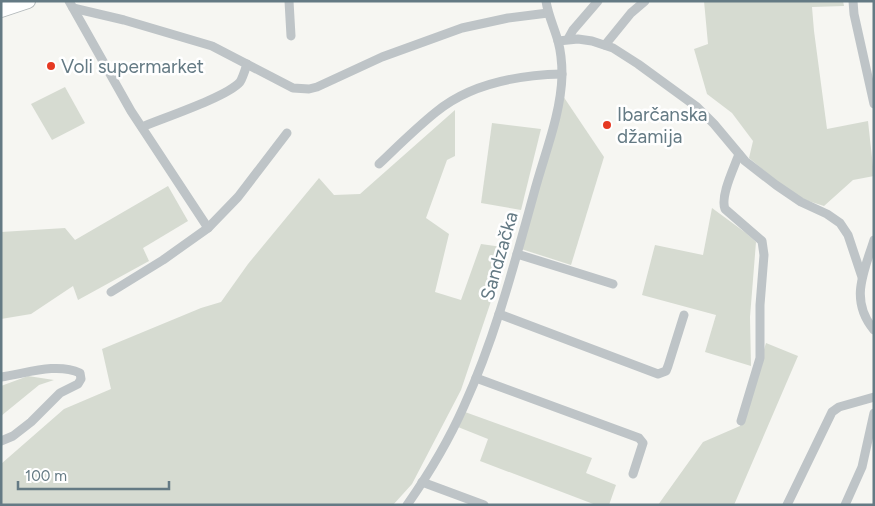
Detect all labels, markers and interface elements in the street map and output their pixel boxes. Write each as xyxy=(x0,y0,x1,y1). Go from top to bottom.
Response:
place label: Voli supermarket xyxy=(61,55,204,78)
marker: Voli supermarket xyxy=(45,60,57,72)
place label: Ibarčanska džamija xyxy=(617,103,708,148)
marker: Ibarčanska džamija xyxy=(601,119,613,131)
street label: Sandzačka xyxy=(475,209,523,303)
scale bar xyxy=(18,458,169,490)
text: 100 m xyxy=(25,467,67,485)

